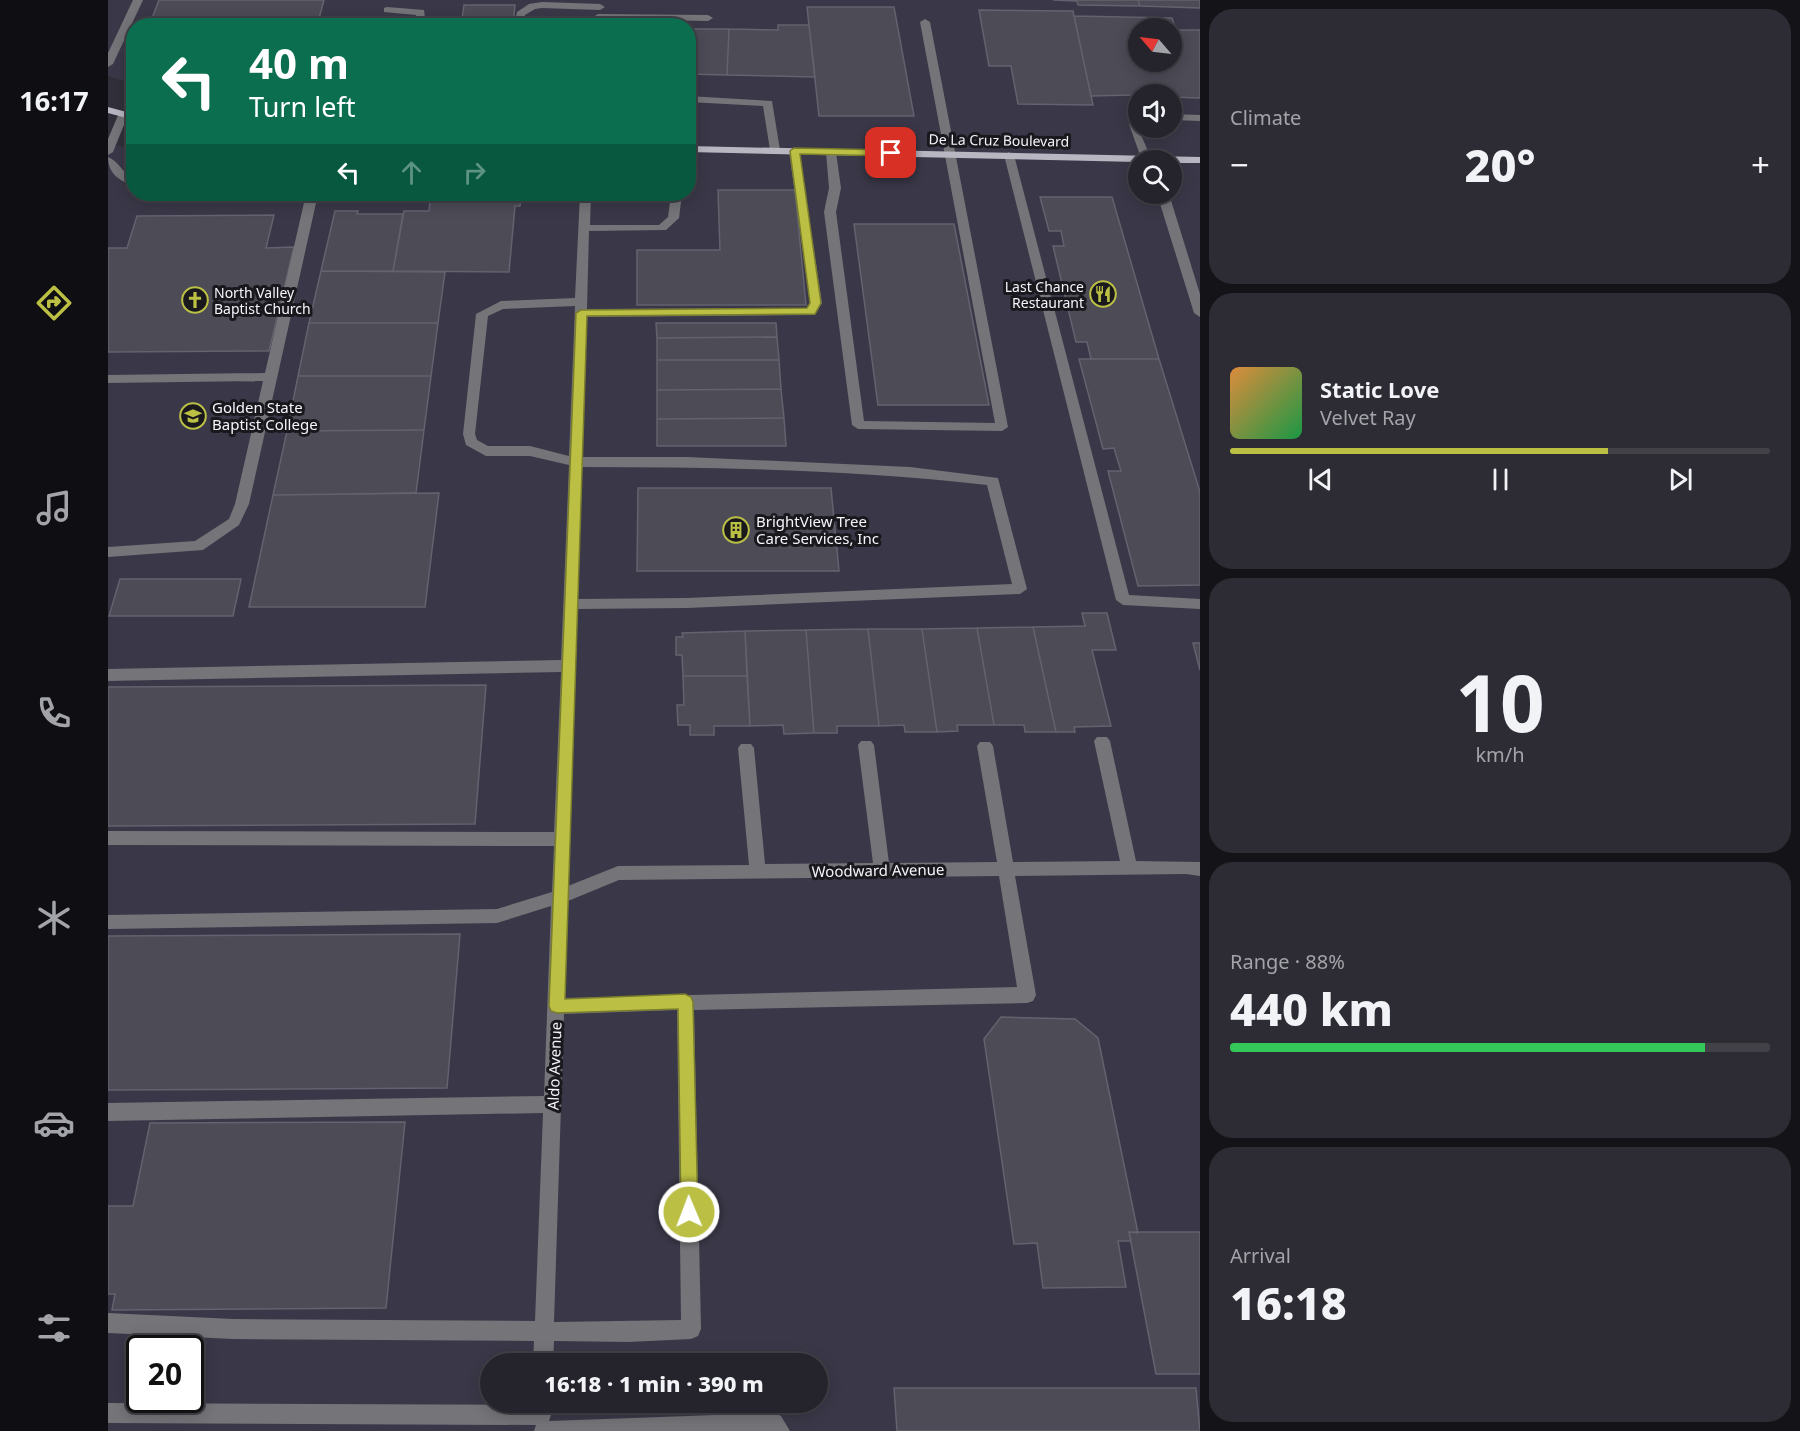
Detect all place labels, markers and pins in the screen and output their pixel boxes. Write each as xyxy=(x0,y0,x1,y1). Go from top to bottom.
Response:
pin xyxy=(865,127,916,178)
place label: Last Chance Restaurant xyxy=(1005,277,1084,312)
restaurant icon: Last Chance Restaurant xyxy=(1088,279,1118,309)
place label: North Valley Baptist Church xyxy=(214,283,311,318)
church icon: North Valley Baptist Church xyxy=(180,285,210,315)
place label: Golden State Baptist College xyxy=(212,397,318,434)
school or university icon: Golden State Baptist College xyxy=(178,401,208,431)
place label: BrightView Tree Care Services, Inc xyxy=(756,511,879,548)
building icon: BrightView Tree Care Services, Inc xyxy=(721,515,751,545)

